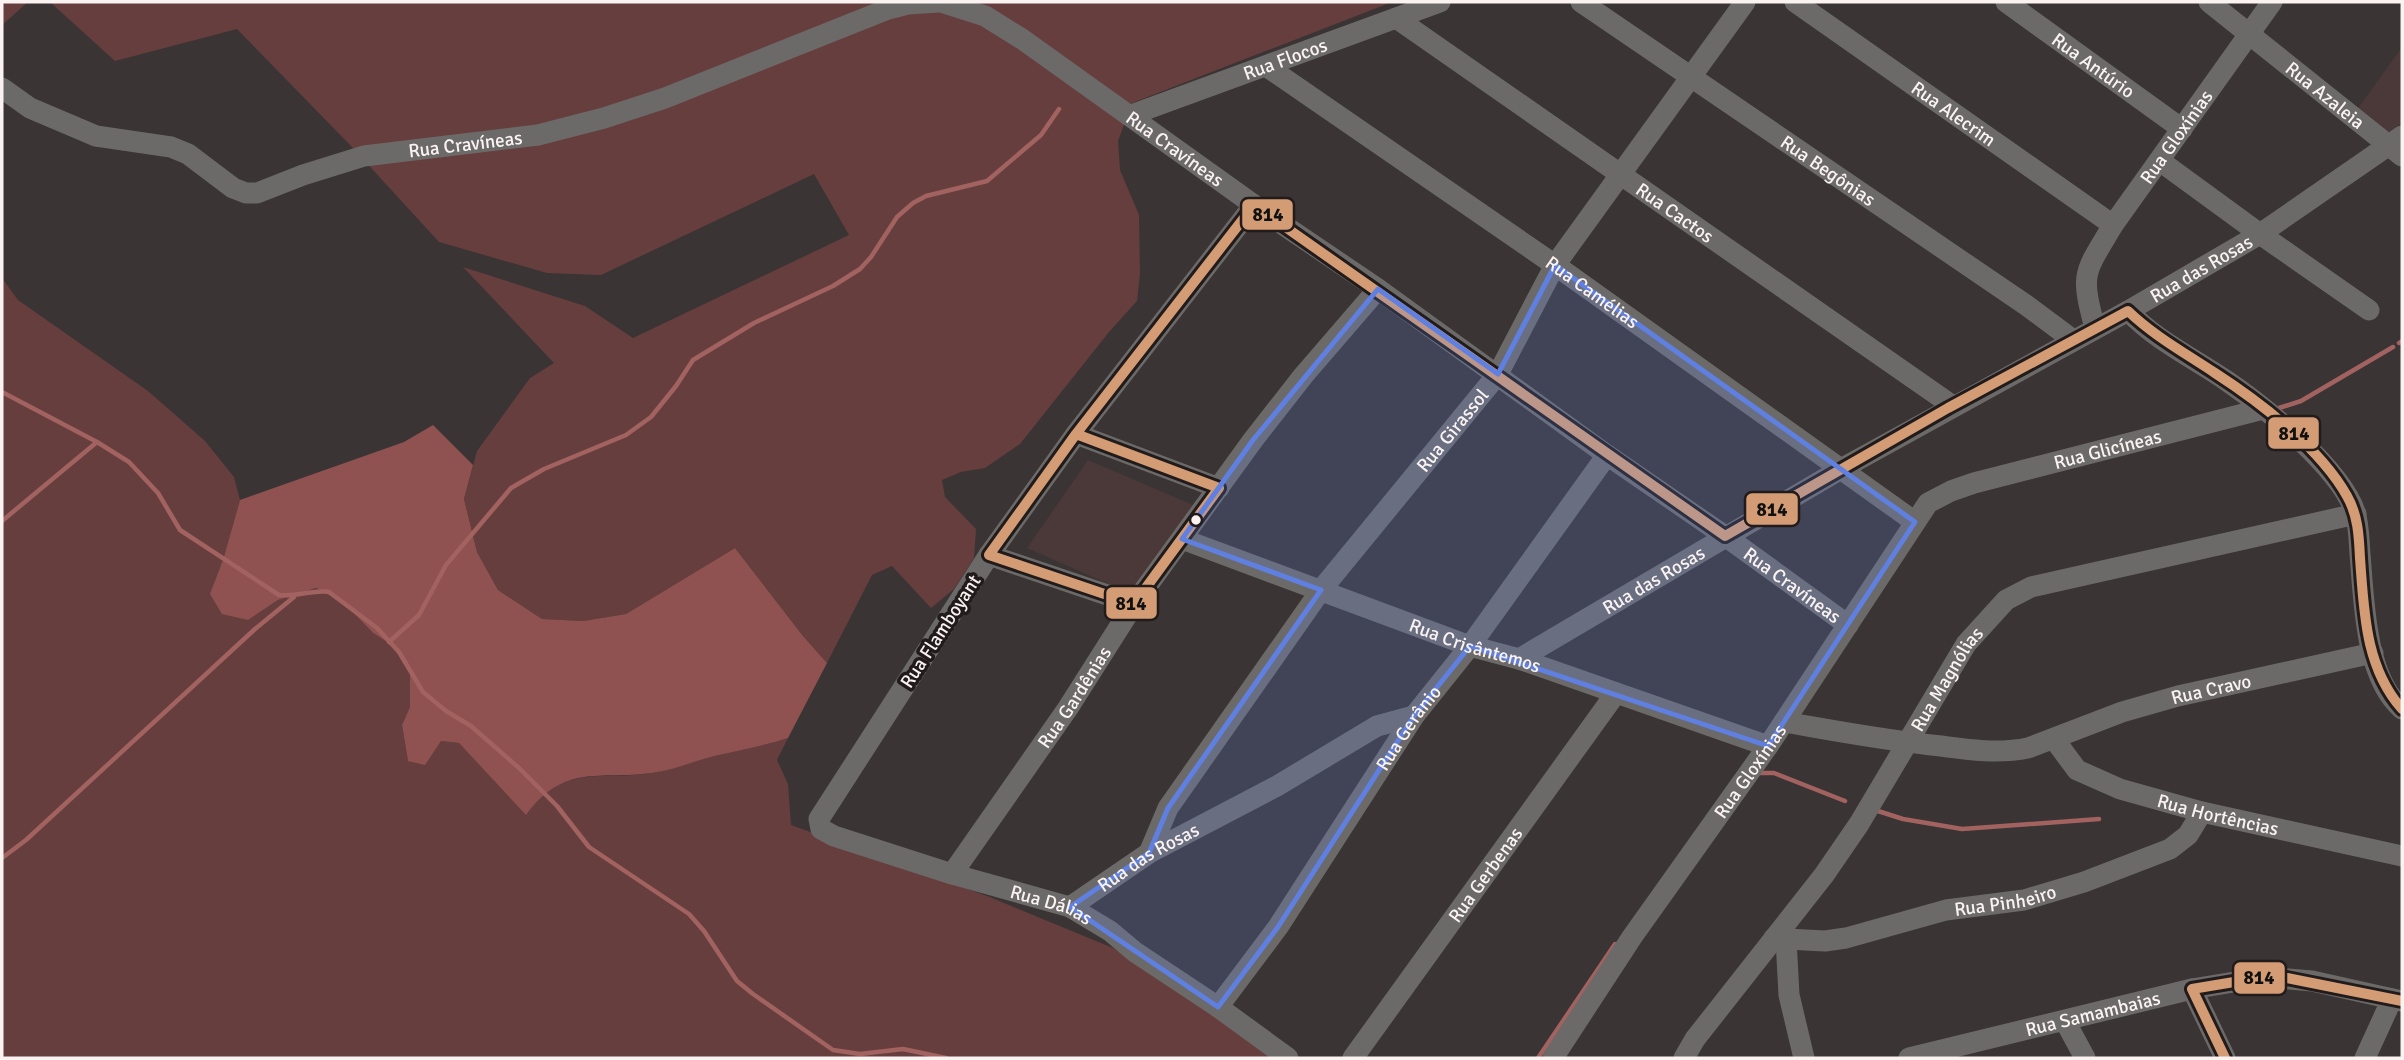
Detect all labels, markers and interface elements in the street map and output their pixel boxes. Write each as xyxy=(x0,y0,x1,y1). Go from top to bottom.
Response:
street label: Rua Antúrio xyxy=(2047,28,2139,104)
street label: Rua Flocos xyxy=(1240,33,1331,86)
street label: Rua Azaleia xyxy=(2280,57,2369,135)
street label: Rua Alecrim xyxy=(1906,76,2000,152)
street label: Rua Gloxínias xyxy=(2135,85,2219,189)
street label: Rua Cravíneas xyxy=(1121,106,1228,192)
street label: Rua Cravíneas xyxy=(407,126,524,164)
street label: Rua Begônias xyxy=(1775,130,1880,212)
street label: Rua Cactos xyxy=(1631,178,1718,249)
line badge: 814 xyxy=(1241,198,1294,231)
text: 814 xyxy=(1253,203,1283,227)
street label: Rua das Rosas xyxy=(2146,230,2257,309)
street label: Rua Camélias xyxy=(1541,251,1643,334)
street label: Rua Girassol xyxy=(1411,384,1494,477)
line badge: 814 xyxy=(2267,416,2320,450)
text: 814 xyxy=(2279,422,2309,446)
street label: Rua Glicíneas xyxy=(2051,424,2164,475)
line badge: 814 xyxy=(1745,492,1799,526)
text: 814 xyxy=(1757,498,1787,522)
unlabelled marker xyxy=(1189,513,1203,527)
street label: Rua das Rosas xyxy=(1598,541,1709,620)
street label: Rua Cravíneas xyxy=(1738,542,1845,629)
street label: Rua Flamboyant xyxy=(895,570,987,693)
line badge: 814 xyxy=(1105,586,1158,620)
text: 814 xyxy=(1116,592,1146,616)
street label: Rua Crisântemos xyxy=(1406,614,1544,679)
street label: Rua Magnólias xyxy=(1906,622,1989,736)
street label: Rua Gardênias xyxy=(1033,642,1117,753)
street label: Rua Cravo xyxy=(2168,669,2254,710)
street label: Rua Gerânio xyxy=(1371,681,1447,776)
street label: Rua Gloxínias xyxy=(1709,720,1792,824)
street label: Rua Hortências xyxy=(2154,789,2281,842)
street label: Rua das Rosas xyxy=(1093,818,1204,898)
street label: Rua Gerbenas xyxy=(1443,823,1528,928)
street label: Rua Dálias xyxy=(1007,880,1096,931)
street label: Rua Pinheiro xyxy=(1953,880,2059,922)
line badge: 814 xyxy=(2233,961,2286,995)
text: 814 xyxy=(2244,966,2274,990)
street label: Rua Samambaias xyxy=(2023,986,2163,1042)

